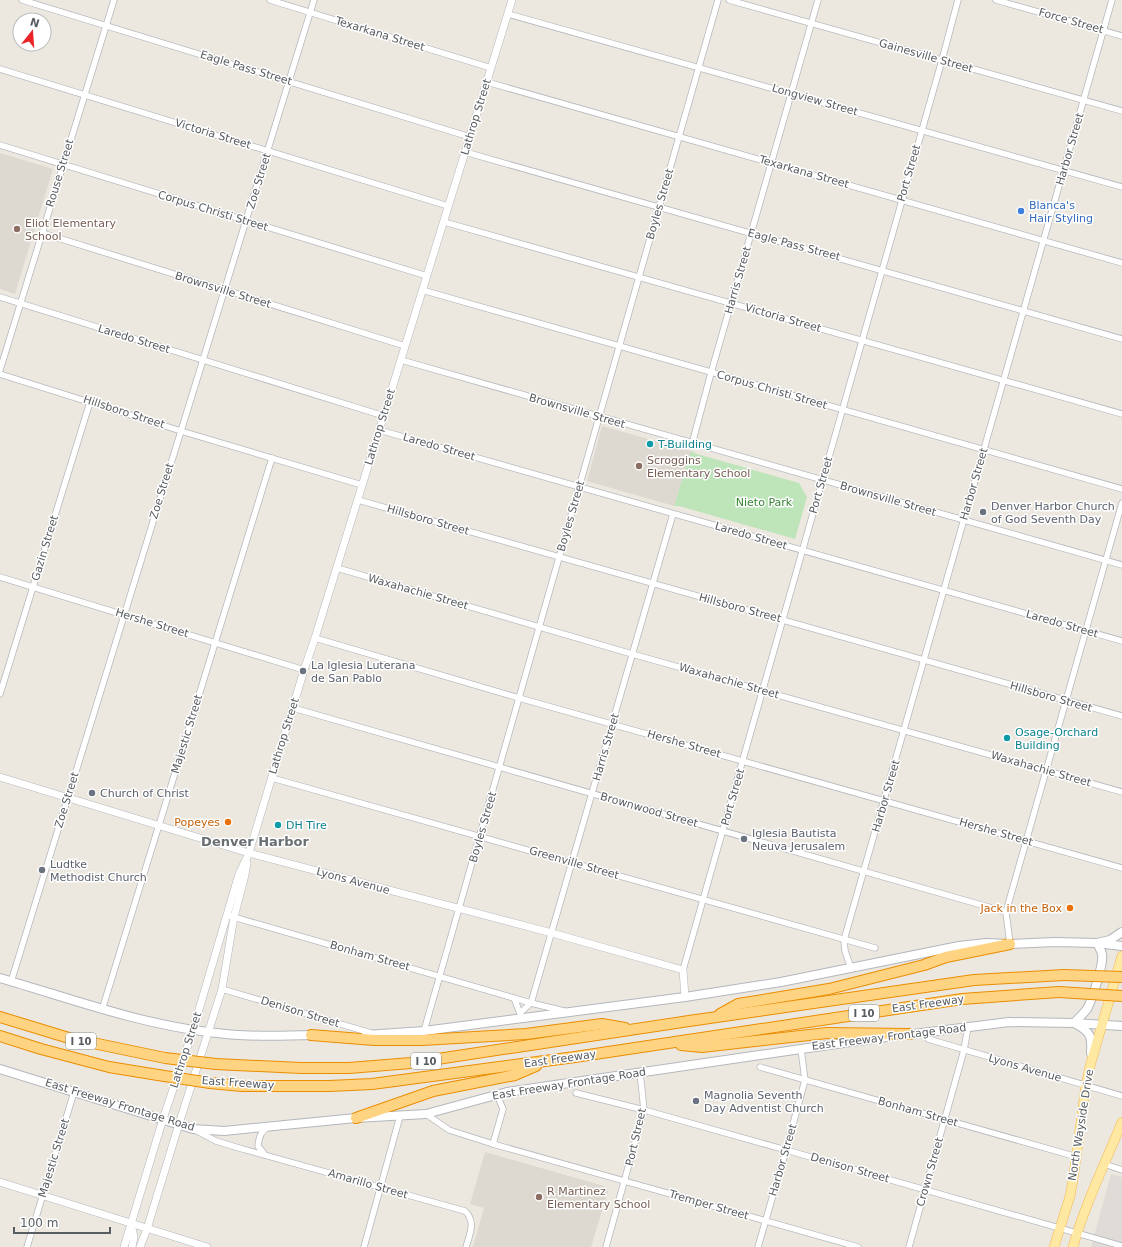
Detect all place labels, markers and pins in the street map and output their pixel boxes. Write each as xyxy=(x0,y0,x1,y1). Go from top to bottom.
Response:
place label: Blanca's Hair Styling xyxy=(1029,199,1093,225)
marker: Blanca's Hair Styling xyxy=(1016,206,1026,216)
place label: Eliot Elementary School xyxy=(25,217,116,243)
marker: Eliot Elementary School xyxy=(12,224,22,234)
place label: T-Building xyxy=(657,438,712,451)
marker: T-Building xyxy=(645,439,655,449)
place label: Scroggins Elementary School xyxy=(647,454,750,480)
marker: Scroggins Elementary School xyxy=(634,461,644,471)
place label: Denver Harbor Church of God Seventh Day xyxy=(991,500,1115,526)
marker: Denver Harbor Church of God Seventh Day xyxy=(978,507,988,517)
place label: La Iglesia Luterana de San Pablo xyxy=(311,659,415,685)
marker: La Iglesia Luterana de San Pablo xyxy=(298,666,308,676)
place label: Osage-Orchard Building xyxy=(1015,726,1098,752)
marker: Osage-Orchard Building xyxy=(1002,733,1012,743)
place label: Church of Christ xyxy=(100,787,189,800)
marker: Church of Christ xyxy=(87,788,97,798)
place label: Popeyes xyxy=(174,816,220,829)
marker: Popeyes xyxy=(223,817,233,827)
place label: DH Tire xyxy=(286,819,327,832)
marker: DH Tire xyxy=(273,820,283,830)
place label: Iglesia Bautista Neuva Jerusalem xyxy=(752,827,845,853)
marker: Iglesia Bautista Neuva Jerusalem xyxy=(739,834,749,844)
place label: Ludtke Methodist Church xyxy=(50,858,147,884)
marker: Ludtke Methodist Church xyxy=(37,865,47,875)
place label: Jack in the Box xyxy=(980,902,1062,915)
marker: Jack in the Box xyxy=(1065,903,1075,913)
place label: Magnolia Seventh Day Adventist Church xyxy=(704,1089,824,1115)
marker: Magnolia Seventh Day Adventist Church xyxy=(691,1096,701,1106)
place label: R Martinez Elementary School xyxy=(547,1185,650,1211)
marker: R Martinez Elementary School xyxy=(534,1192,544,1202)

